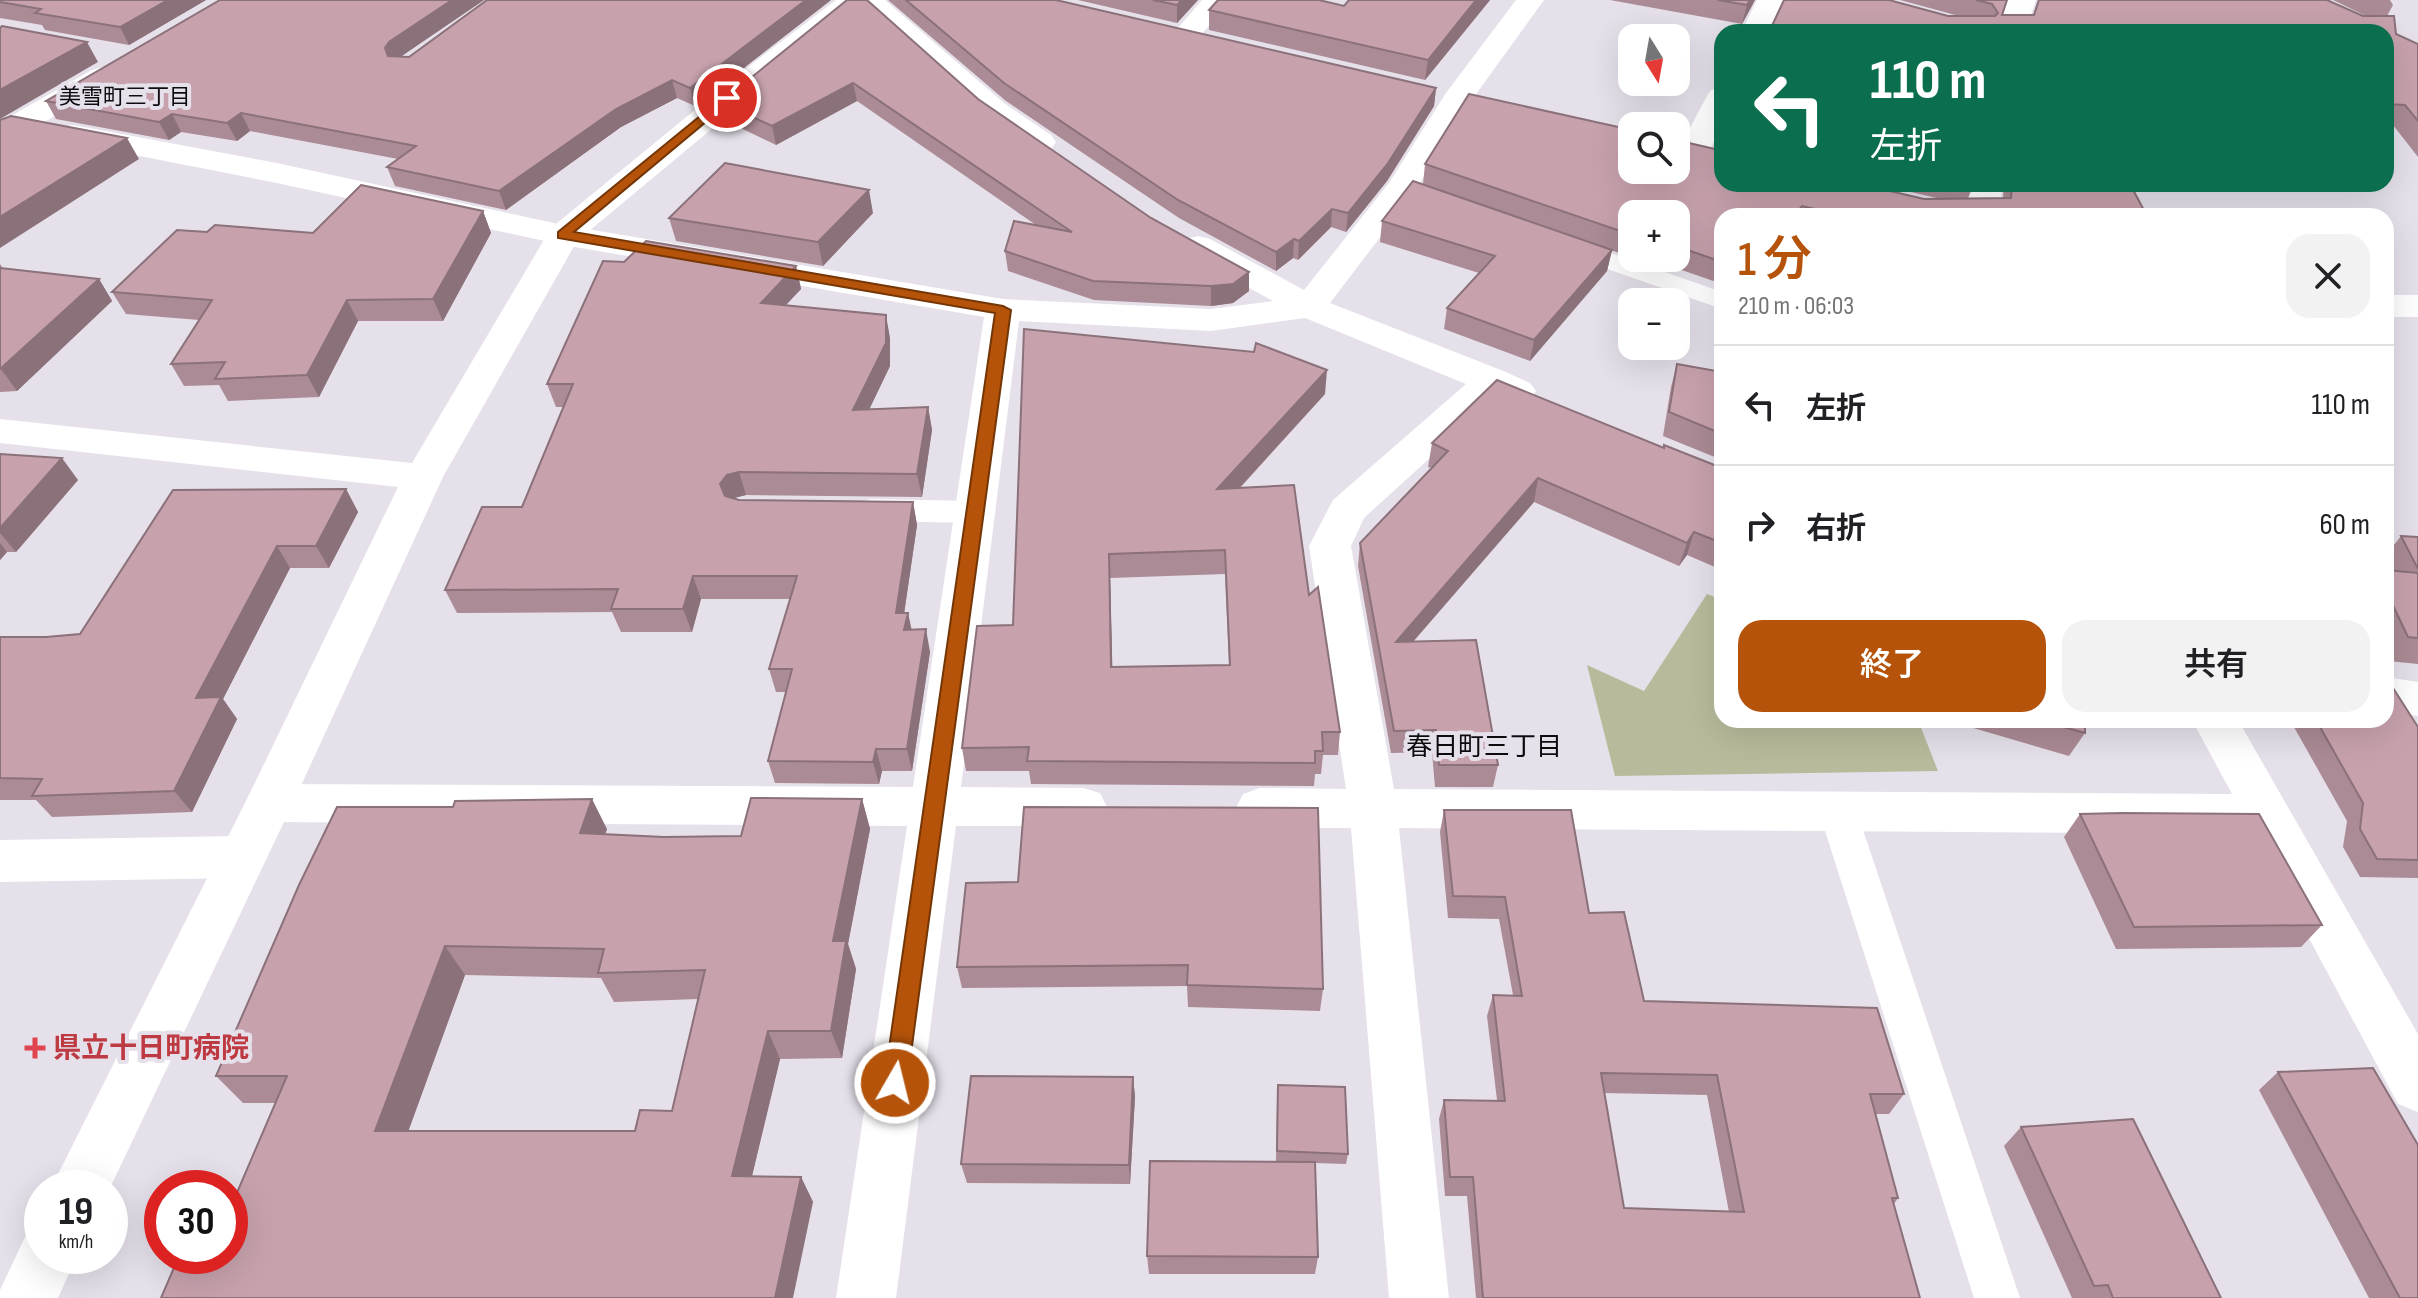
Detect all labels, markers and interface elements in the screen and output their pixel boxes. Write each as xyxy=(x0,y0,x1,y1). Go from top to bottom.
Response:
north arrow xyxy=(1618,24,1690,96)
map controls xyxy=(1618,24,1690,360)
text: 110 m xyxy=(1870,48,1986,115)
icon: left xyxy=(1738,56,1842,160)
pin xyxy=(693,64,761,132)
icon: arrive xyxy=(705,76,749,120)
district label: 美雪町三丁目 xyxy=(59,84,191,111)
button: search xyxy=(1618,112,1690,184)
text: 左折 xyxy=(1870,126,1942,169)
button: + xyxy=(1618,200,1690,272)
text: 1 分 xyxy=(1738,232,1812,289)
button: close xyxy=(2286,234,2370,318)
button: − xyxy=(1618,288,1690,360)
text: 210 m · 06:03 xyxy=(1738,291,1854,322)
icon: left xyxy=(1738,383,1782,427)
text: 110 m xyxy=(2312,387,2370,423)
text: 左折 xyxy=(1806,391,1866,427)
icon: right xyxy=(1738,503,1782,547)
text: 60 m xyxy=(2319,507,2370,543)
text: 右折 xyxy=(1806,511,1866,547)
button: 終了 xyxy=(1738,620,2046,712)
button: 共有 xyxy=(2062,620,2370,712)
district label: 春日町三丁目 xyxy=(1406,732,1562,763)
place label: 県立十日町病院 xyxy=(53,1032,249,1065)
marker: 県立十日町病院 xyxy=(24,1037,46,1059)
position arrow xyxy=(853,1041,937,1125)
speed limit sign: 30 xyxy=(144,1170,248,1274)
text: 19 xyxy=(59,1188,93,1236)
text: km/h xyxy=(59,1230,93,1254)

